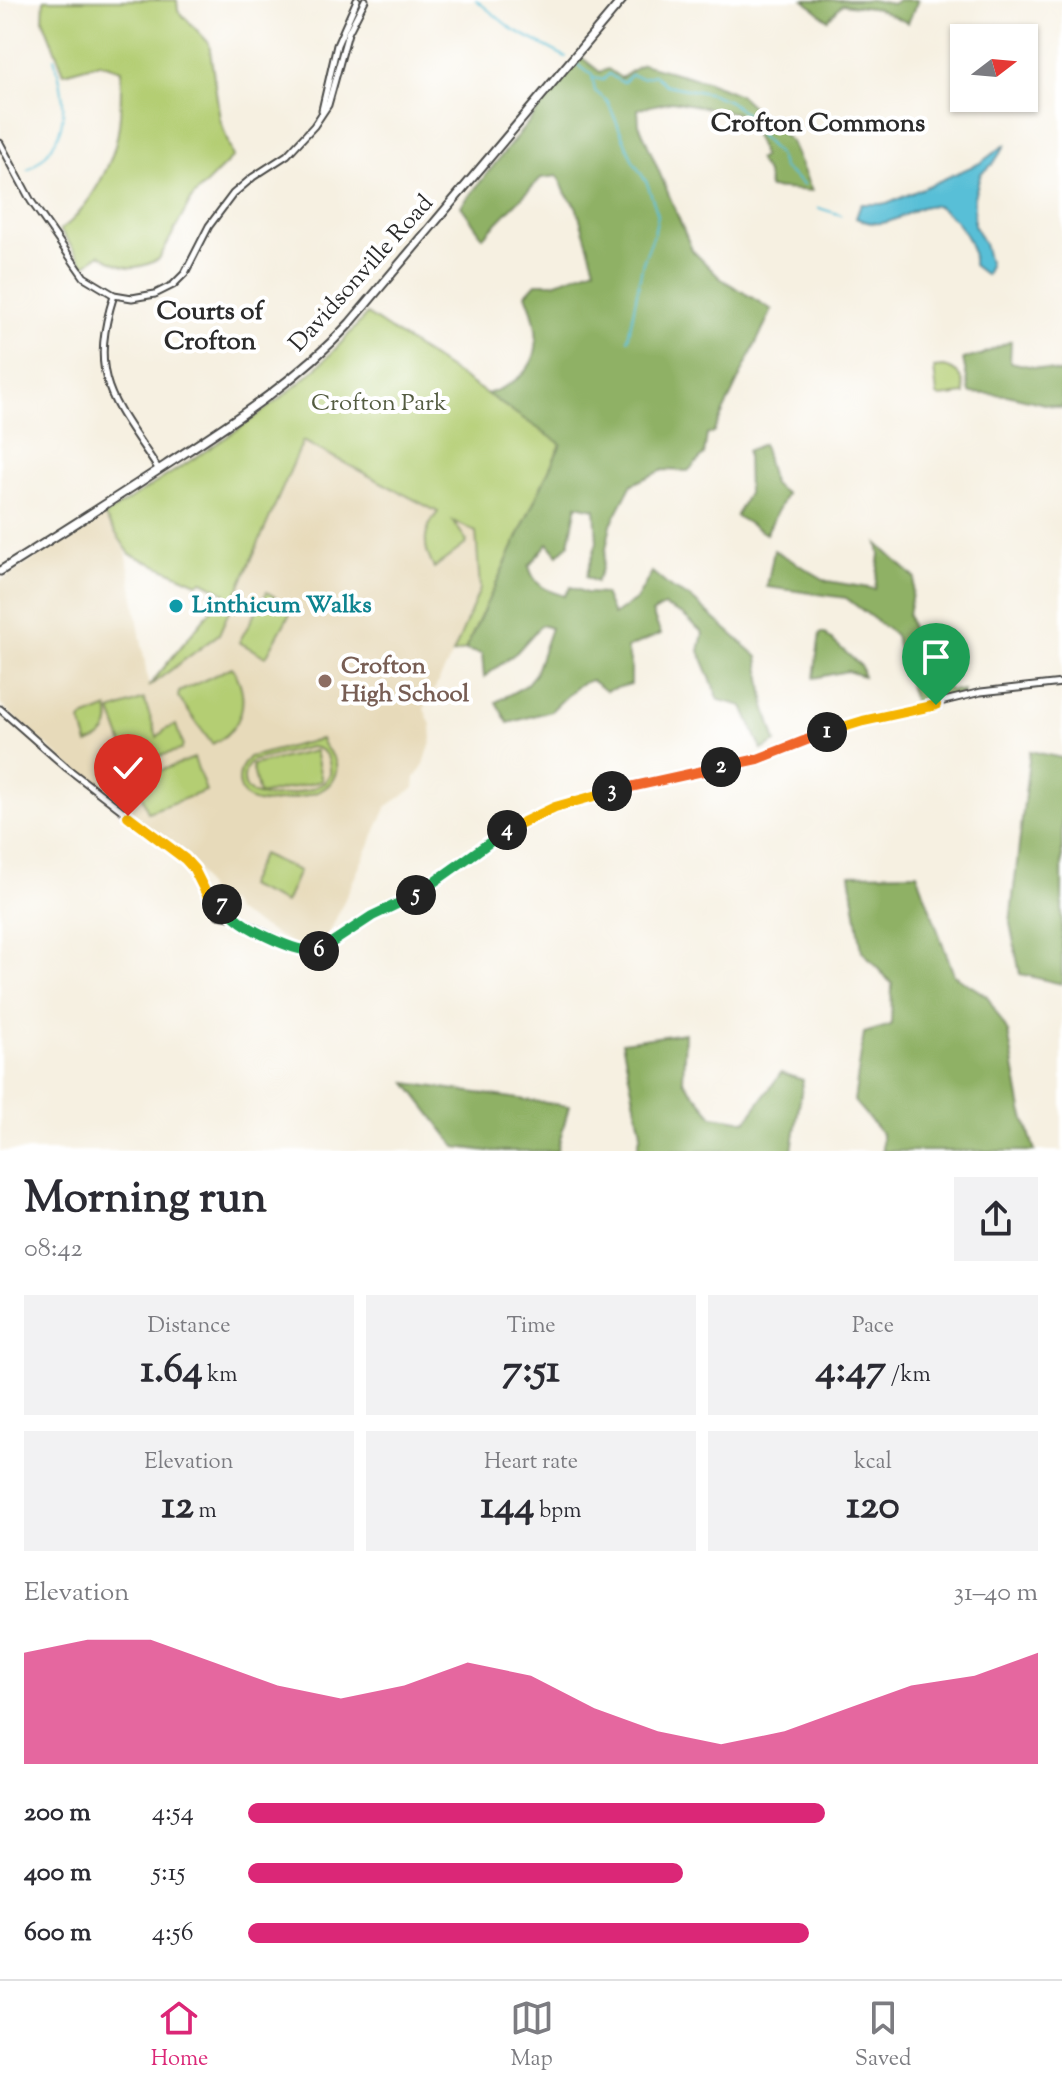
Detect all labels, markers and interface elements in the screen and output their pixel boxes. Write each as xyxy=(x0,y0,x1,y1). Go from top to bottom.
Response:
north arrow xyxy=(950,24,1038,112)
map controls xyxy=(950,24,1038,112)
district label: Crofton Commons xyxy=(711,106,925,143)
street label: Davidsonville Road xyxy=(282,187,442,360)
district label: Courts of Crofton xyxy=(156,294,266,361)
park label: Crofton Park xyxy=(311,387,447,421)
place label: Linthicum Walks xyxy=(192,589,372,623)
marker: Linthicum Walks xyxy=(167,597,185,615)
pin xyxy=(902,623,970,705)
icon: arrive xyxy=(914,635,958,679)
place label: Crofton High School xyxy=(341,650,470,712)
marker: Crofton High School xyxy=(316,672,334,690)
pin: 1 xyxy=(807,712,847,752)
text: 1 xyxy=(823,716,831,748)
pin xyxy=(94,734,162,816)
icon: check xyxy=(106,746,150,790)
pin: 2 xyxy=(701,747,741,787)
text: 2 xyxy=(716,751,726,783)
pin: 3 xyxy=(592,771,632,811)
text: 3 xyxy=(608,775,616,807)
pin: 4 xyxy=(487,810,527,850)
text: 4 xyxy=(501,814,513,846)
pin: 5 xyxy=(396,875,436,915)
text: 5 xyxy=(412,879,420,911)
pin: 7 xyxy=(202,884,242,924)
text: 7 xyxy=(216,888,228,920)
pin: 6 xyxy=(299,931,339,971)
text: 6 xyxy=(314,935,324,967)
text: Morning run xyxy=(24,1169,267,1232)
button: share xyxy=(954,1177,1038,1261)
text: 08:42 xyxy=(24,1231,83,1268)
text: Distance xyxy=(148,1311,230,1343)
text: Time xyxy=(507,1311,555,1343)
text: Pace xyxy=(852,1311,894,1343)
text: 1.64 xyxy=(140,1343,203,1400)
text: 7:51 xyxy=(502,1343,560,1400)
text: 4:47 xyxy=(815,1343,886,1400)
text: km xyxy=(203,1360,238,1392)
text: /km xyxy=(886,1360,931,1392)
text: Elevation xyxy=(144,1447,234,1479)
text: Heart rate xyxy=(484,1447,578,1479)
text: kcal xyxy=(854,1447,892,1479)
text: 12 xyxy=(161,1479,194,1536)
text: 144 xyxy=(481,1479,535,1536)
text: 120 xyxy=(846,1479,900,1536)
text: m xyxy=(194,1496,217,1528)
text: bpm xyxy=(535,1496,581,1528)
text: Elevation xyxy=(24,1575,129,1612)
text: 31–40 m xyxy=(954,1575,1038,1612)
text: 200 m xyxy=(24,1795,91,1832)
text: 4:54 xyxy=(152,1795,194,1832)
text: 400 m xyxy=(24,1855,91,1892)
text: 5:15 xyxy=(152,1855,185,1892)
text: 600 m xyxy=(24,1915,91,1952)
text: 4:56 xyxy=(152,1915,194,1952)
tab: Home xyxy=(151,1996,208,2076)
tab: Map xyxy=(510,1996,554,2076)
tab: Saved xyxy=(855,1996,911,2076)

